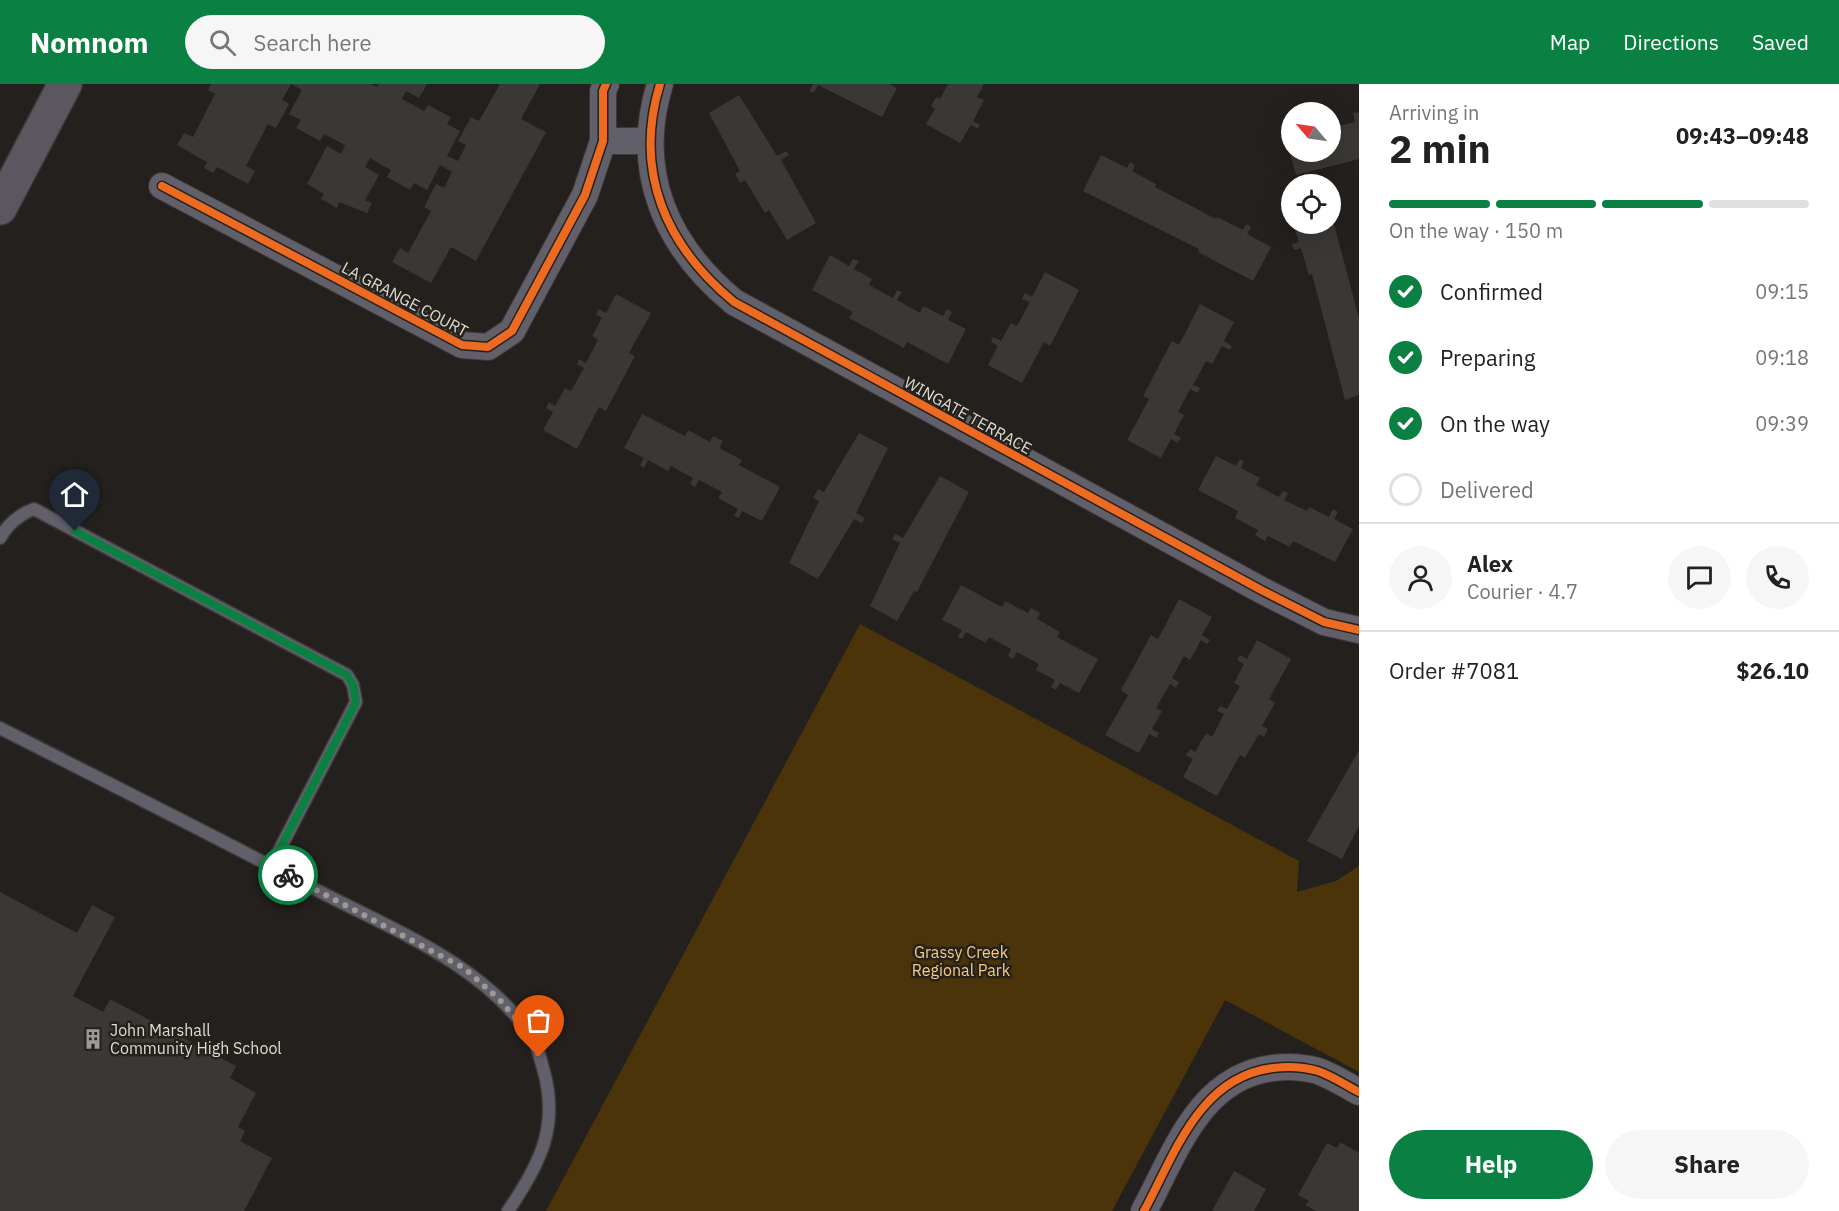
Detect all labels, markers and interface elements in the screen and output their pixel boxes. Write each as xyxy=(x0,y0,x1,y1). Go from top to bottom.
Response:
search box xyxy=(185,15,605,69)
text: Nomnom xyxy=(30,24,149,61)
icon: search xyxy=(206,26,239,59)
text: Search here xyxy=(254,28,372,57)
text: Map xyxy=(1550,28,1590,56)
text: Directions xyxy=(1623,28,1719,56)
text: Saved xyxy=(1752,28,1809,56)
text: Arriving in xyxy=(1389,99,1479,126)
north arrow xyxy=(1281,102,1341,162)
map controls xyxy=(1281,102,1341,234)
text: 09:43–09:48 xyxy=(1676,121,1809,150)
text: 2 min xyxy=(1389,123,1491,174)
button: locate xyxy=(1281,174,1341,234)
text: On the way · 150 m xyxy=(1389,217,1563,244)
street label: LA GRANGE COURT xyxy=(338,257,472,341)
icon: check xyxy=(1389,275,1422,308)
text: Confirmed xyxy=(1440,277,1543,306)
text: 09:15 xyxy=(1755,278,1809,305)
icon: check xyxy=(1389,341,1422,374)
text: Preparing xyxy=(1440,343,1535,372)
text: 09:18 xyxy=(1755,344,1809,371)
street label: WINGATE TERRACE xyxy=(901,372,1035,458)
icon: check xyxy=(1389,407,1422,440)
text: On the way xyxy=(1440,409,1550,438)
text: 09:39 xyxy=(1755,410,1809,437)
pin xyxy=(49,469,100,531)
text: Delivered xyxy=(1440,475,1534,504)
icon: home xyxy=(58,478,91,511)
button: person xyxy=(1389,546,1452,609)
button: chat xyxy=(1668,546,1731,609)
button: phone xyxy=(1746,546,1809,609)
text: Alex xyxy=(1467,549,1513,578)
text: Courier · 4.7 xyxy=(1467,578,1578,605)
text: Order #7081 xyxy=(1389,656,1519,685)
text: $26.10 xyxy=(1736,656,1809,685)
courier xyxy=(258,845,318,905)
icon: bike xyxy=(272,859,305,892)
park label: Grassy Creek Regional Park xyxy=(912,942,1011,980)
pin xyxy=(513,995,564,1057)
icon: bag xyxy=(522,1004,555,1037)
place label: John Marshall Community High School xyxy=(110,1020,282,1058)
building icon: John Marshall Community High School xyxy=(81,1027,105,1051)
button: Help xyxy=(1389,1130,1593,1199)
button: Share xyxy=(1605,1130,1809,1199)

